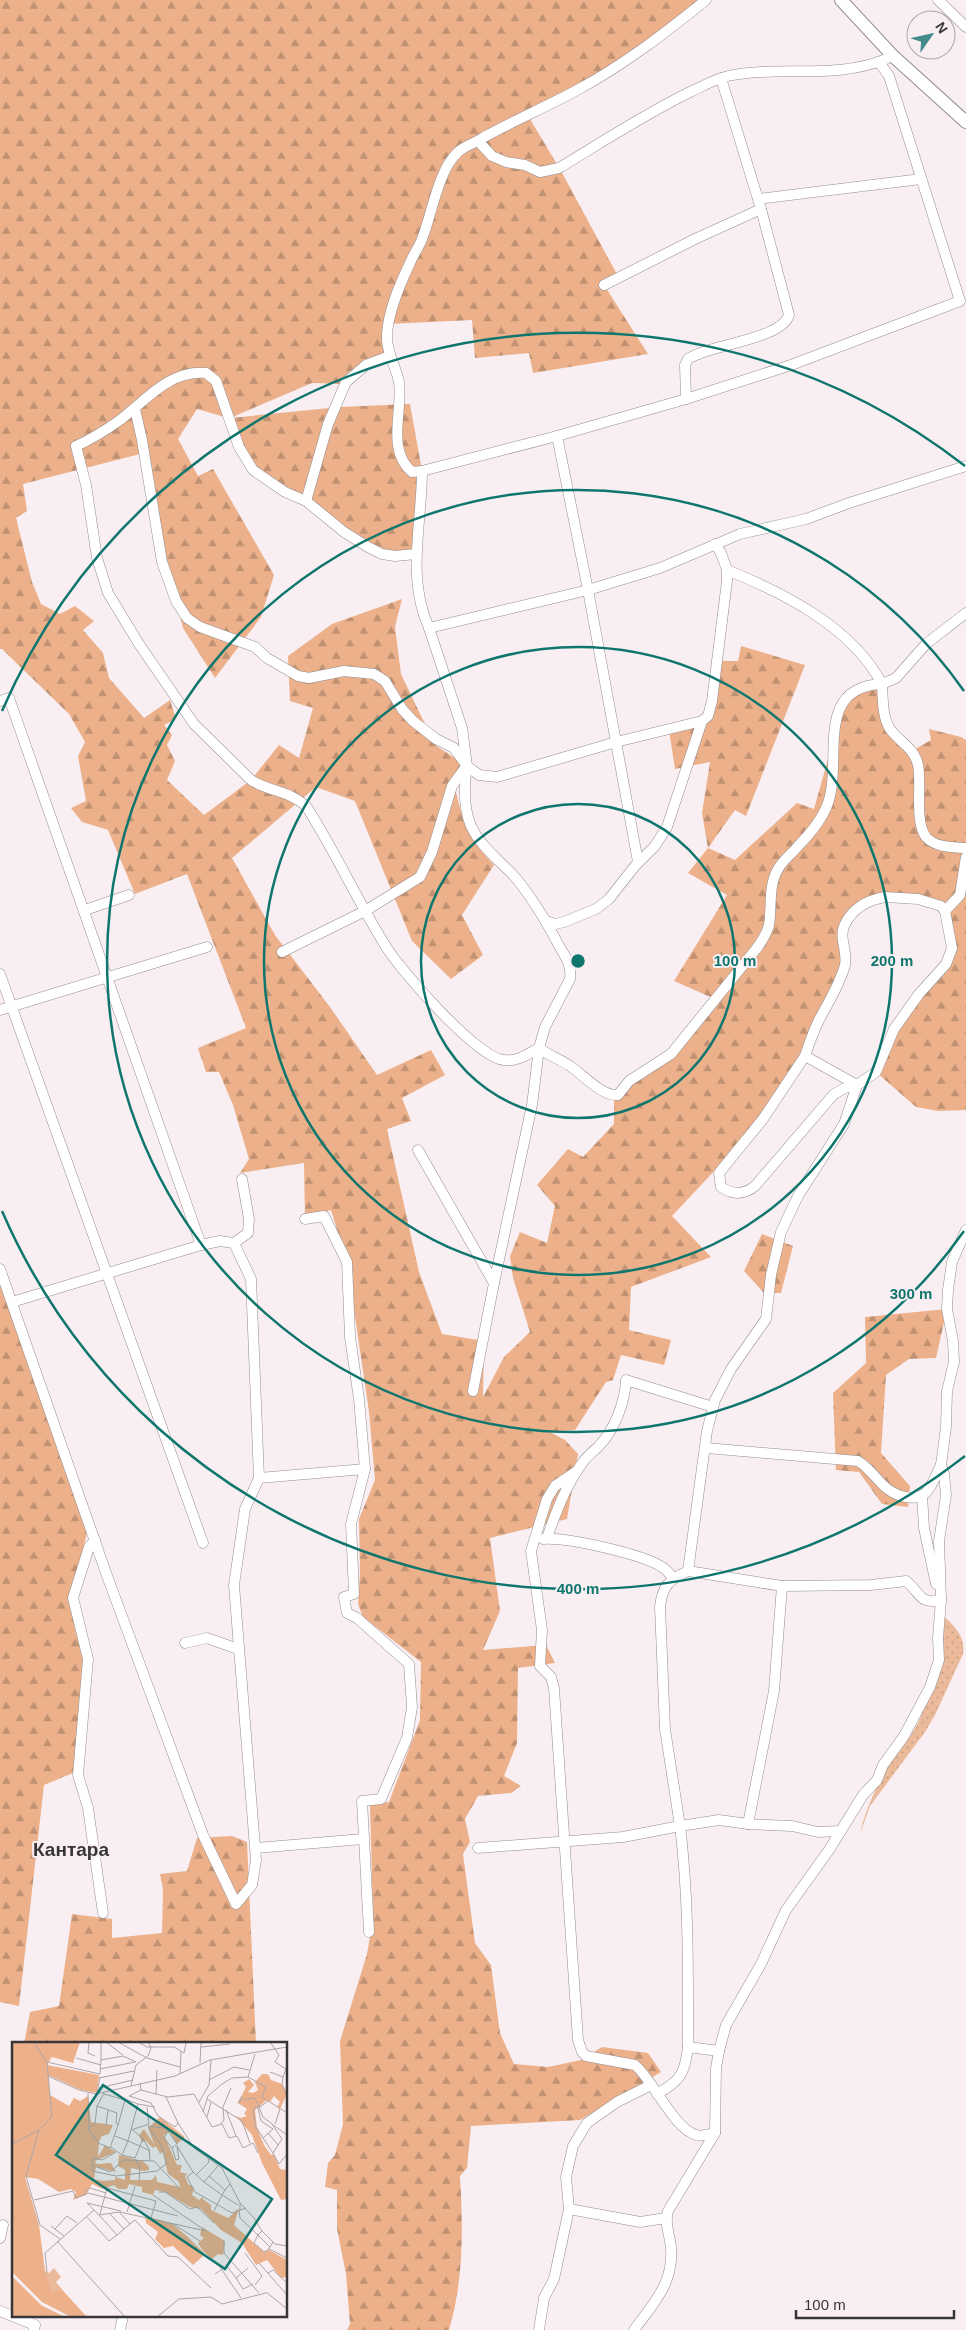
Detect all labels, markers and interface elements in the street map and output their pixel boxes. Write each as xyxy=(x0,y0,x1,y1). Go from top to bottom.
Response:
north arrow xyxy=(906,10,956,60)
text: N xyxy=(932,19,951,36)
centre of rings xyxy=(569,952,587,970)
text: 100 m xyxy=(714,952,756,969)
text: 200 m xyxy=(871,952,913,969)
text: 300 m xyxy=(890,1285,932,1302)
text: 400 m xyxy=(557,1580,599,1597)
district label: Кантара xyxy=(33,1839,109,1860)
inset map xyxy=(12,2042,288,2318)
scale bar xyxy=(796,2288,954,2320)
text: 100 m xyxy=(804,2296,846,2313)

